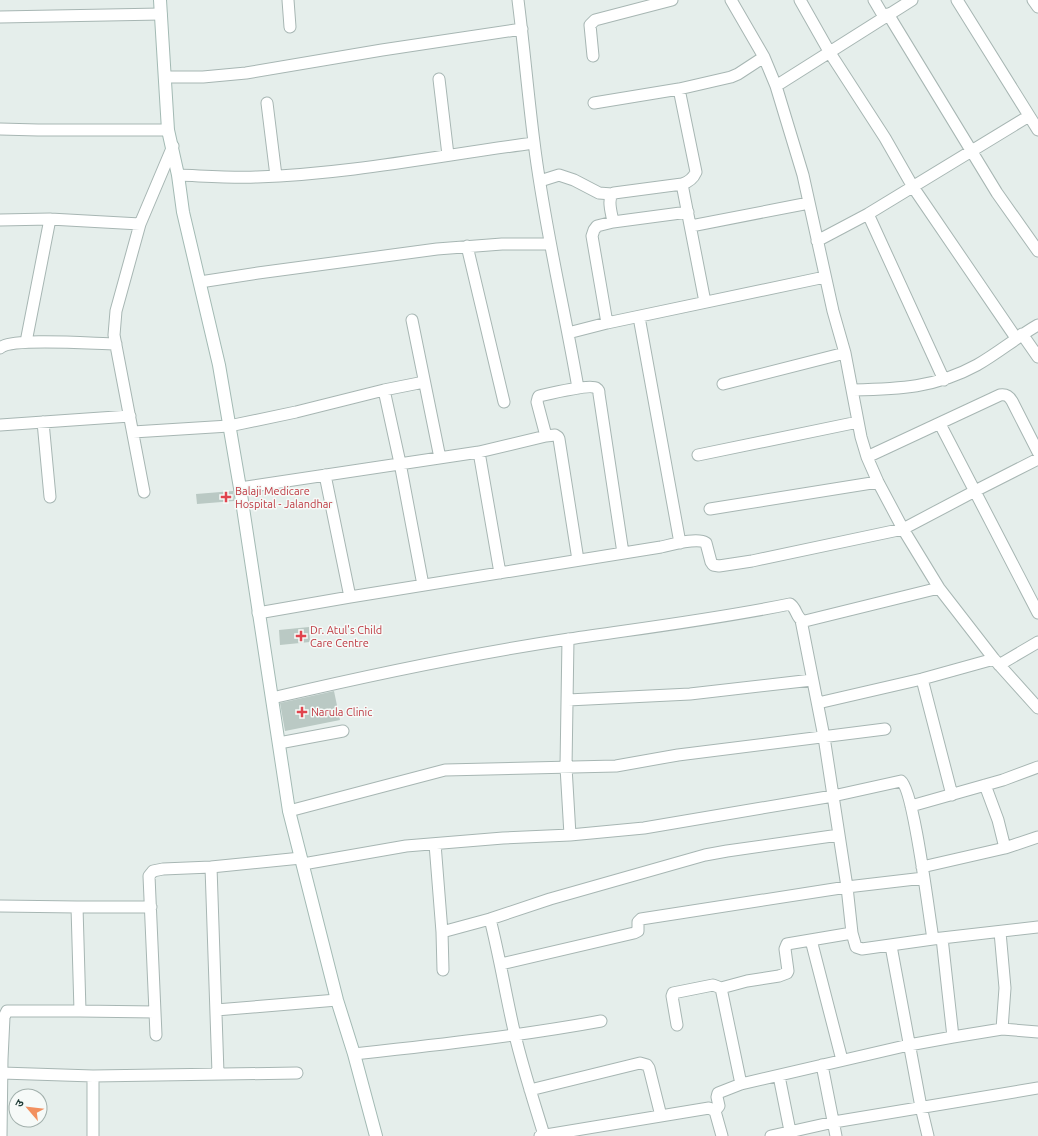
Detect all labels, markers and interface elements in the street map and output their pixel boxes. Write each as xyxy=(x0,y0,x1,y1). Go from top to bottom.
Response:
place label: Balaji Medicare Hospital - Jalandhar xyxy=(235,485,333,510)
marker: Balaji Medicare Hospital - Jalandhar xyxy=(220,491,232,503)
place label: Dr. Atul's Child Care Centre xyxy=(310,624,382,649)
marker: Dr. Atul's Child Care Centre xyxy=(295,630,307,642)
marker: Narula Clinic xyxy=(296,706,308,718)
place label: Narula Clinic xyxy=(311,706,372,718)
north arrow xyxy=(8,1088,48,1128)
text: उ xyxy=(12,1097,26,1109)

